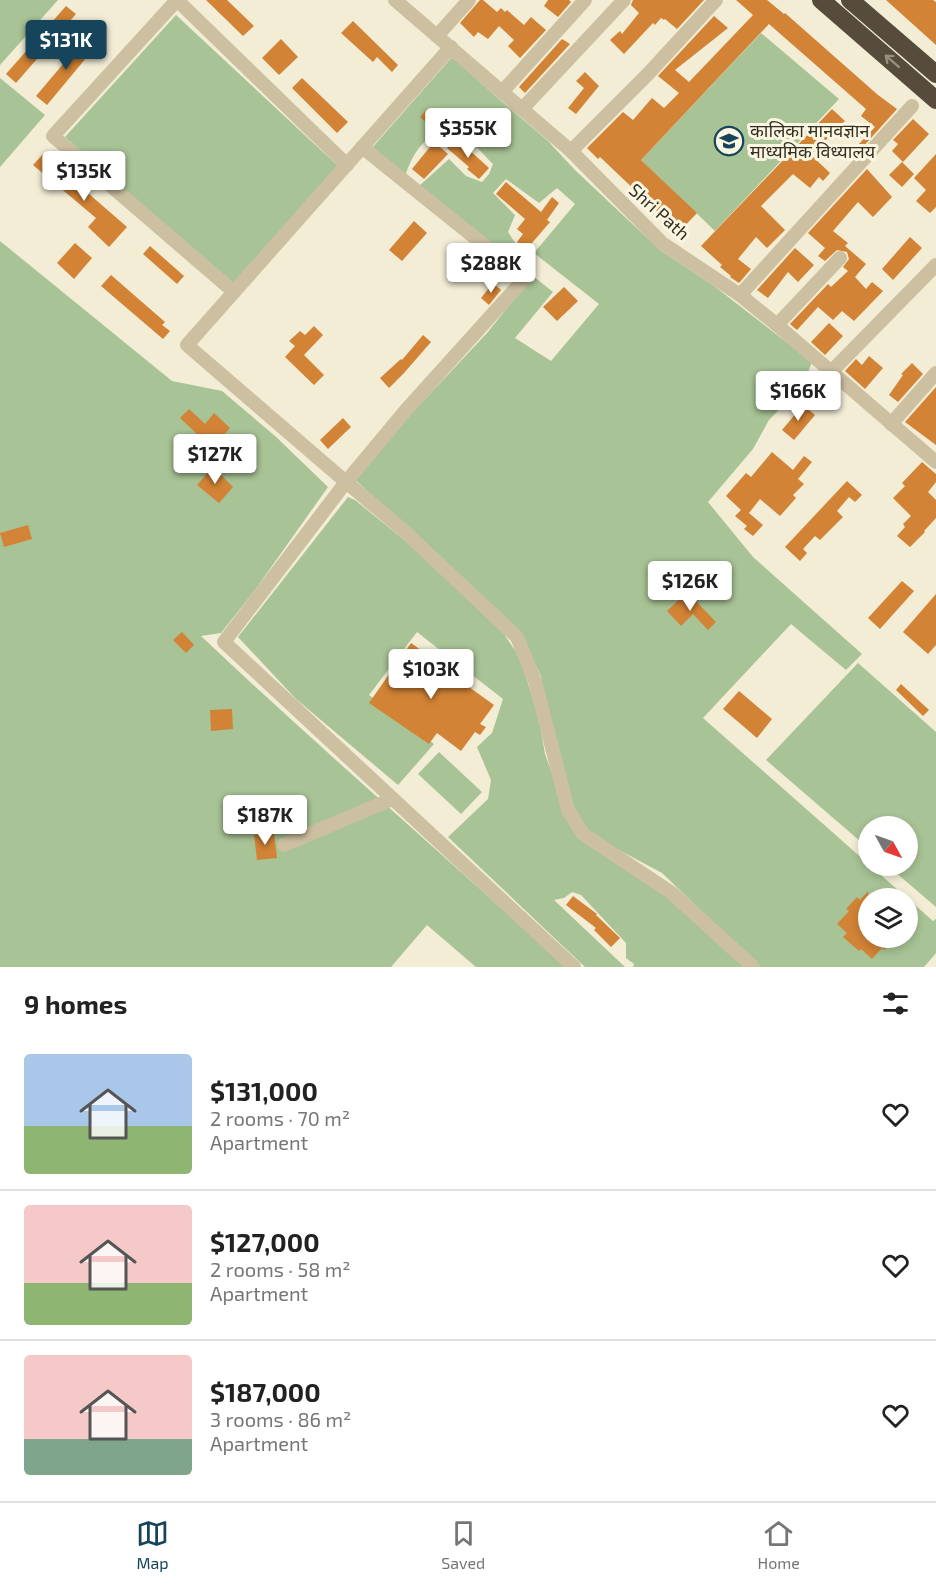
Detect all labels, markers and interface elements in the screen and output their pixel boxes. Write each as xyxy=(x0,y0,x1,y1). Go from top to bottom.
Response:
pin: $131K xyxy=(24,20,108,71)
text: $131K xyxy=(40,27,92,51)
one-way arrow xyxy=(885,54,900,68)
pin: $355K xyxy=(426,108,510,159)
text: $355K xyxy=(439,115,497,139)
place label: कालिका मानवज्ञान माध्यमिक विध्यालय xyxy=(750,119,876,162)
school or university icon: कालिका मानवज्ञान माध्यमिक विध्यालय xyxy=(713,125,745,157)
pin: $135K xyxy=(42,151,126,202)
text: $135K xyxy=(56,158,112,182)
street label: Shri Path xyxy=(625,178,695,244)
pin: $288K xyxy=(449,243,533,294)
text: $288K xyxy=(461,250,521,274)
pin: $166K xyxy=(756,371,840,422)
text: $166K xyxy=(770,378,826,402)
pin: $127K xyxy=(173,434,257,485)
text: $127K xyxy=(187,441,243,465)
pin: $126K xyxy=(648,561,732,612)
text: $126K xyxy=(662,568,718,592)
pin: $103K xyxy=(389,649,473,700)
text: $103K xyxy=(403,656,459,680)
pin: $187K xyxy=(223,795,307,846)
text: $187K xyxy=(237,802,293,826)
north arrow xyxy=(858,816,918,876)
map controls xyxy=(858,816,918,948)
button: layers xyxy=(858,888,918,948)
icon: filters xyxy=(879,987,912,1020)
text: 9 homes xyxy=(24,988,127,1019)
text: $131,000 xyxy=(210,1075,318,1106)
icon: home xyxy=(72,1078,144,1150)
icon: heart xyxy=(879,1098,912,1131)
text: 2 rooms · 70 m² xyxy=(210,1106,350,1130)
text: Apartment xyxy=(210,1130,308,1154)
text: $127,000 xyxy=(210,1226,320,1257)
icon: home xyxy=(72,1229,144,1301)
icon: heart xyxy=(879,1249,912,1282)
text: 2 rooms · 58 m² xyxy=(210,1257,351,1281)
text: Apartment xyxy=(210,1281,308,1305)
text: $187,000 xyxy=(210,1376,321,1407)
icon: home xyxy=(72,1379,144,1451)
icon: heart xyxy=(879,1399,912,1432)
text: 3 rooms · 86 m² xyxy=(210,1407,351,1431)
text: Apartment xyxy=(210,1431,308,1455)
tab: Map xyxy=(136,1517,169,1572)
tab: Saved xyxy=(441,1517,485,1572)
tab: Home xyxy=(757,1517,800,1572)

